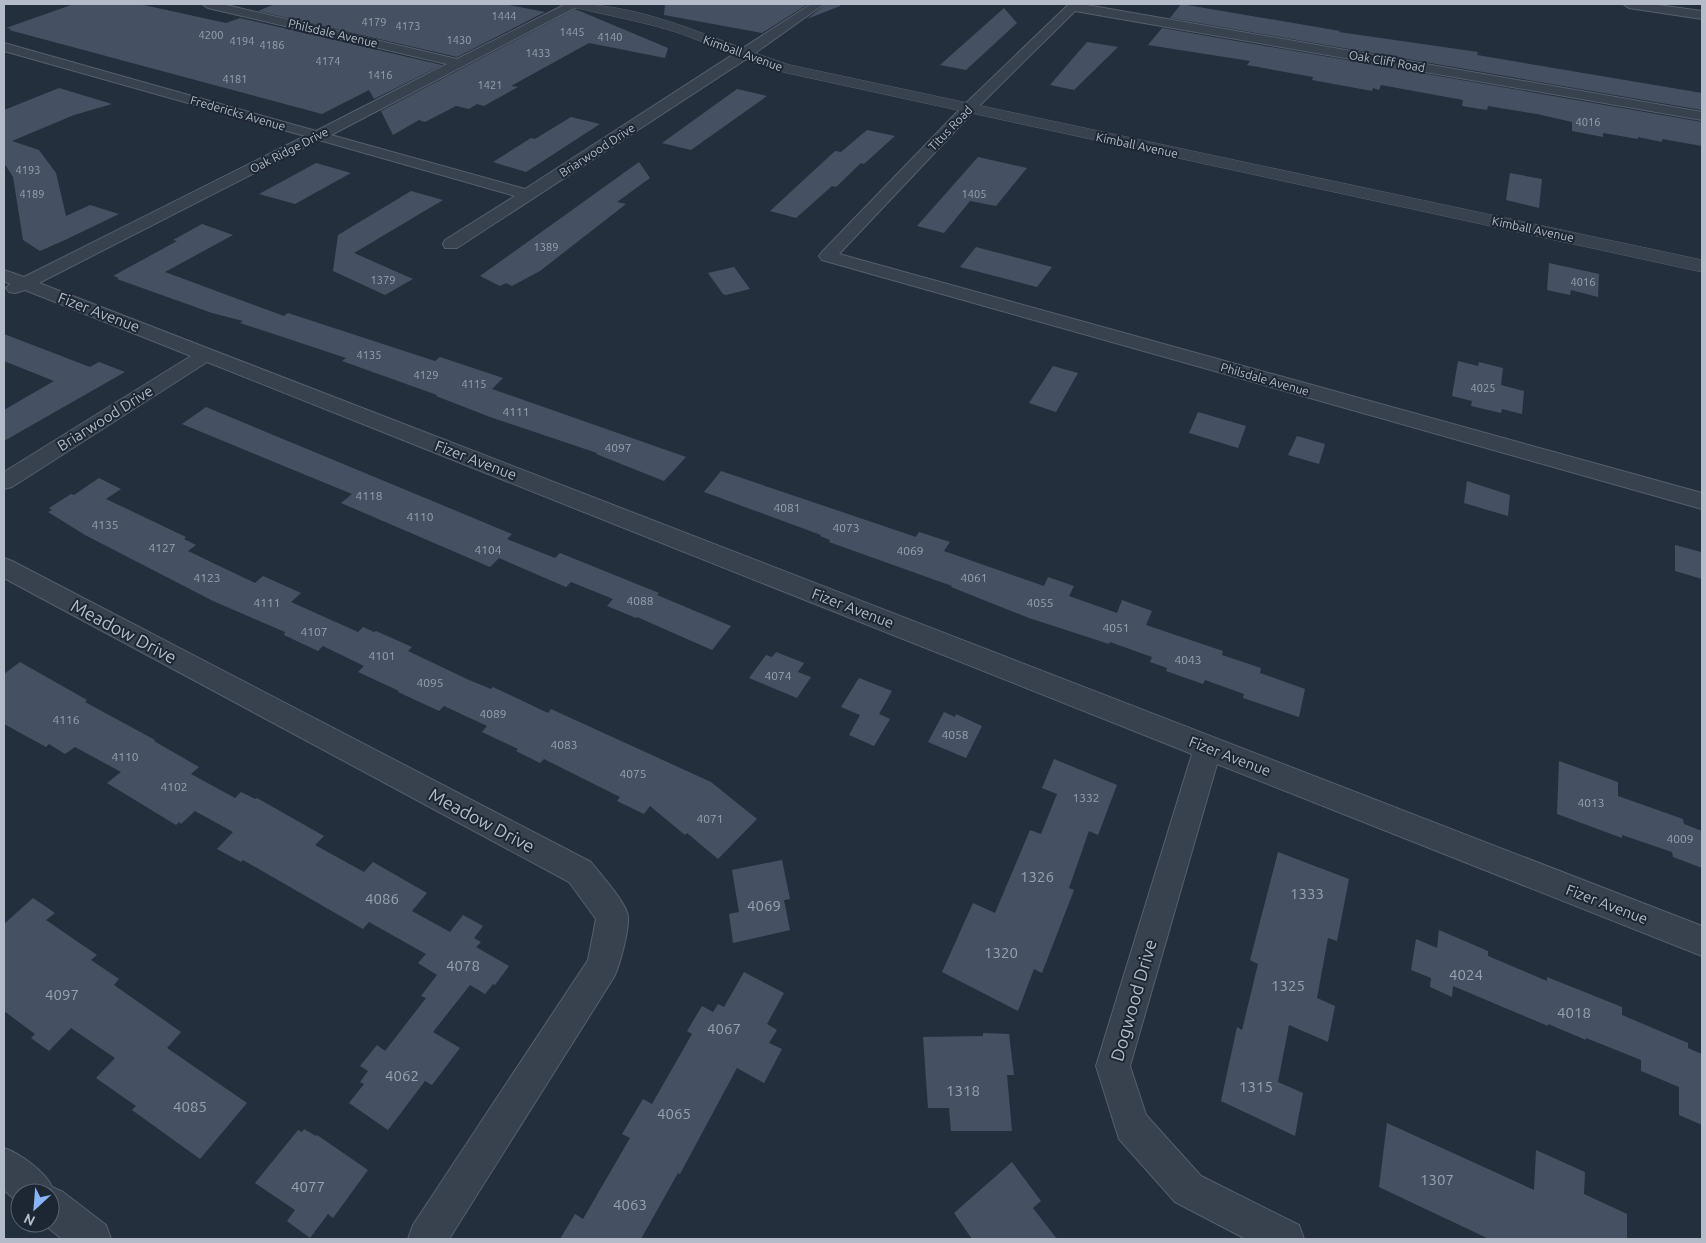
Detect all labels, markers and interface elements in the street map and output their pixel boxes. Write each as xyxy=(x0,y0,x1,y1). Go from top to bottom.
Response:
house number: 1444 xyxy=(492,10,516,22)
street label: Philsdale Avenue xyxy=(287,16,379,50)
house number: 4179 xyxy=(362,16,386,28)
house number: 4173 xyxy=(396,20,420,32)
house number: 1445 xyxy=(560,26,584,38)
house number: 4200 xyxy=(199,29,223,41)
house number: 4140 xyxy=(598,31,622,43)
street label: Kimball Avenue xyxy=(702,33,784,73)
house number: 1430 xyxy=(447,34,471,46)
house number: 4194 xyxy=(230,35,254,47)
house number: 4186 xyxy=(260,39,284,51)
house number: 1433 xyxy=(526,47,550,59)
street label: Oak Cliff Road xyxy=(1348,48,1426,74)
house number: 4174 xyxy=(316,55,340,67)
house number: 1416 xyxy=(368,69,392,81)
house number: 4181 xyxy=(223,73,247,85)
house number: 1421 xyxy=(478,79,502,91)
street label: Fredericks Avenue xyxy=(189,93,287,133)
street label: Titus Road xyxy=(926,103,974,153)
house number: 4016 xyxy=(1576,116,1600,128)
street label: Briarwood Drive xyxy=(557,121,637,179)
street label: Oak Ridge Drive xyxy=(248,125,330,175)
street label: Kimball Avenue xyxy=(1095,130,1179,160)
house number: 4193 xyxy=(16,164,40,176)
house number: 4189 xyxy=(20,188,44,200)
house number: 1405 xyxy=(962,188,986,200)
street label: Kimball Avenue xyxy=(1491,214,1575,244)
house number: 1389 xyxy=(534,241,558,253)
house number: 1379 xyxy=(371,274,395,286)
house number: 4016 xyxy=(1571,276,1595,288)
street label: Fizer Avenue xyxy=(56,289,142,335)
house number: 4135 xyxy=(357,349,381,361)
street label: Philsdale Avenue xyxy=(1219,360,1311,398)
house number: 4129 xyxy=(414,369,438,381)
house number: 4115 xyxy=(462,378,486,390)
street label: Briarwood Drive xyxy=(54,382,156,454)
house number: 4025 xyxy=(1471,382,1495,394)
house number: 4111 xyxy=(502,405,530,418)
street label: Fizer Avenue xyxy=(433,437,519,483)
house number: 4097 xyxy=(604,441,632,454)
house number: 4118 xyxy=(355,489,383,502)
house number: 4081 xyxy=(773,501,801,514)
house number: 4110 xyxy=(406,510,434,523)
house number: 4135 xyxy=(91,518,119,531)
house number: 4073 xyxy=(832,521,860,534)
house number: 4127 xyxy=(148,541,176,554)
house number: 4104 xyxy=(474,543,502,556)
house number: 4069 xyxy=(896,544,924,557)
house number: 4123 xyxy=(193,571,221,584)
house number: 4061 xyxy=(960,571,988,584)
street label: Fizer Avenue xyxy=(810,585,896,631)
house number: 4088 xyxy=(626,594,654,607)
street label: Meadow Drive xyxy=(68,595,180,667)
house number: 4111 xyxy=(253,596,281,609)
house number: 4055 xyxy=(1026,596,1054,609)
house number: 4051 xyxy=(1102,621,1130,634)
house number: 4107 xyxy=(300,625,328,638)
house number: 4101 xyxy=(368,649,396,662)
house number: 4043 xyxy=(1174,653,1202,666)
house number: 4074 xyxy=(764,669,792,682)
house number: 4095 xyxy=(416,676,444,689)
house number: 4089 xyxy=(479,707,507,720)
house number: 4116 xyxy=(52,713,80,726)
house number: 4058 xyxy=(941,728,969,741)
street label: Fizer Avenue xyxy=(1187,733,1273,779)
house number: 4083 xyxy=(550,738,578,751)
house number: 4110 xyxy=(111,750,139,763)
house number: 4075 xyxy=(619,767,647,780)
house number: 4102 xyxy=(160,780,188,793)
street label: Meadow Drive xyxy=(426,784,538,856)
house number: 1332 xyxy=(1072,791,1100,804)
house number: 4013 xyxy=(1577,796,1605,809)
house number: 4071 xyxy=(696,812,724,825)
house number: 4009 xyxy=(1666,832,1694,845)
house number: 1326 xyxy=(1020,868,1054,885)
street label: Fizer Avenue xyxy=(1564,881,1650,927)
house number: 1333 xyxy=(1290,885,1324,902)
house number: 4086 xyxy=(365,890,399,907)
house number: 4069 xyxy=(747,897,781,914)
street label: Dogwood Drive xyxy=(1106,937,1160,1063)
house number: 1320 xyxy=(984,944,1018,961)
house number: 4078 xyxy=(446,957,480,974)
house number: 4024 xyxy=(1449,966,1483,983)
house number: 1325 xyxy=(1271,977,1305,994)
house number: 4097 xyxy=(45,986,79,1003)
house number: 4018 xyxy=(1557,1004,1591,1021)
house number: 4067 xyxy=(707,1020,741,1037)
house number: 4062 xyxy=(385,1067,419,1084)
house number: 1315 xyxy=(1239,1078,1273,1095)
house number: 1318 xyxy=(946,1082,980,1099)
house number: 4085 xyxy=(173,1098,207,1115)
house number: 4065 xyxy=(657,1105,691,1122)
house number: 1307 xyxy=(1420,1171,1454,1188)
house number: 4077 xyxy=(291,1178,325,1195)
north arrow xyxy=(10,1183,60,1233)
house number: 4063 xyxy=(613,1196,647,1213)
text: N xyxy=(21,1210,38,1229)

